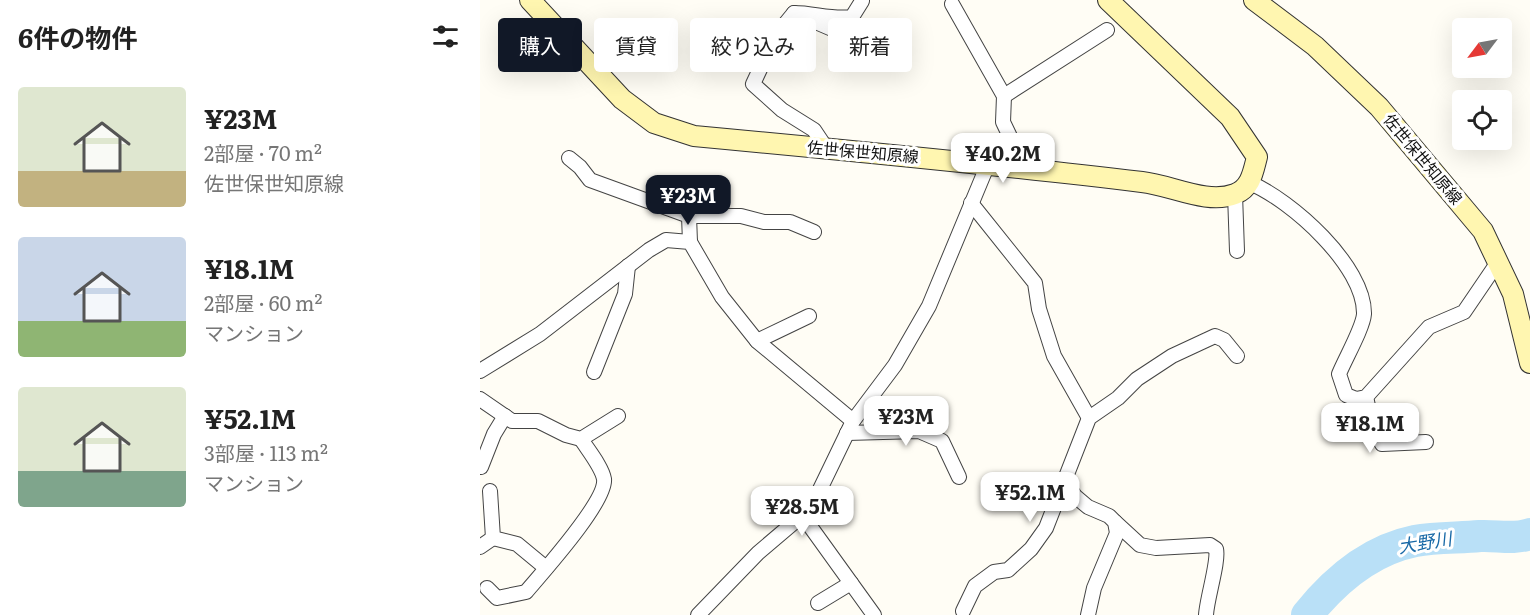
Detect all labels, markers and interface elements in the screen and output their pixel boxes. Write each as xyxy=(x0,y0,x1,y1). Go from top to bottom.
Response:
text: 6件の物件 xyxy=(18,17,137,56)
chip: 購入 xyxy=(498,18,582,72)
chip: 賃貸 xyxy=(594,18,678,72)
chip: 絞り込み xyxy=(690,18,816,72)
chip: 新着 xyxy=(828,18,912,72)
north arrow xyxy=(1452,18,1512,78)
map controls xyxy=(1452,18,1512,150)
icon: filters xyxy=(429,20,462,53)
button: locate xyxy=(1452,90,1512,150)
text: ¥23M xyxy=(204,98,278,137)
street label: 佐世保世知原線 xyxy=(1379,108,1469,209)
icon: home xyxy=(66,111,138,183)
pin: ¥40.2M xyxy=(954,133,1052,184)
street label: 佐世保世知原線 xyxy=(806,134,920,168)
text: 2部屋 · 70 m² xyxy=(204,137,322,167)
text: ¥40.2M xyxy=(965,137,1041,167)
text: 佐世保世知原線 xyxy=(204,167,344,197)
pin: ¥23M xyxy=(652,175,724,226)
text: ¥23M xyxy=(660,179,716,209)
text: ¥18.1M xyxy=(204,248,294,287)
icon: home xyxy=(66,261,138,333)
text: 2部屋 · 60 m² xyxy=(204,287,322,317)
text: マンション xyxy=(204,317,304,347)
pin: ¥23M xyxy=(870,396,942,447)
text: ¥52.1M xyxy=(204,398,296,437)
text: ¥23M xyxy=(878,400,934,430)
pin: ¥18.1M xyxy=(1321,403,1419,454)
text: ¥18.1M xyxy=(1335,407,1405,437)
icon: home xyxy=(66,411,138,483)
text: 3部屋 · 113 m² xyxy=(204,437,328,467)
text: マンション xyxy=(204,467,304,497)
pin: ¥52.1M xyxy=(981,472,1079,523)
text: ¥52.1M xyxy=(995,476,1065,506)
pin: ¥28.5M xyxy=(753,486,851,537)
text: ¥28.5M xyxy=(765,490,839,520)
water label: 大野川 xyxy=(1396,524,1456,559)

